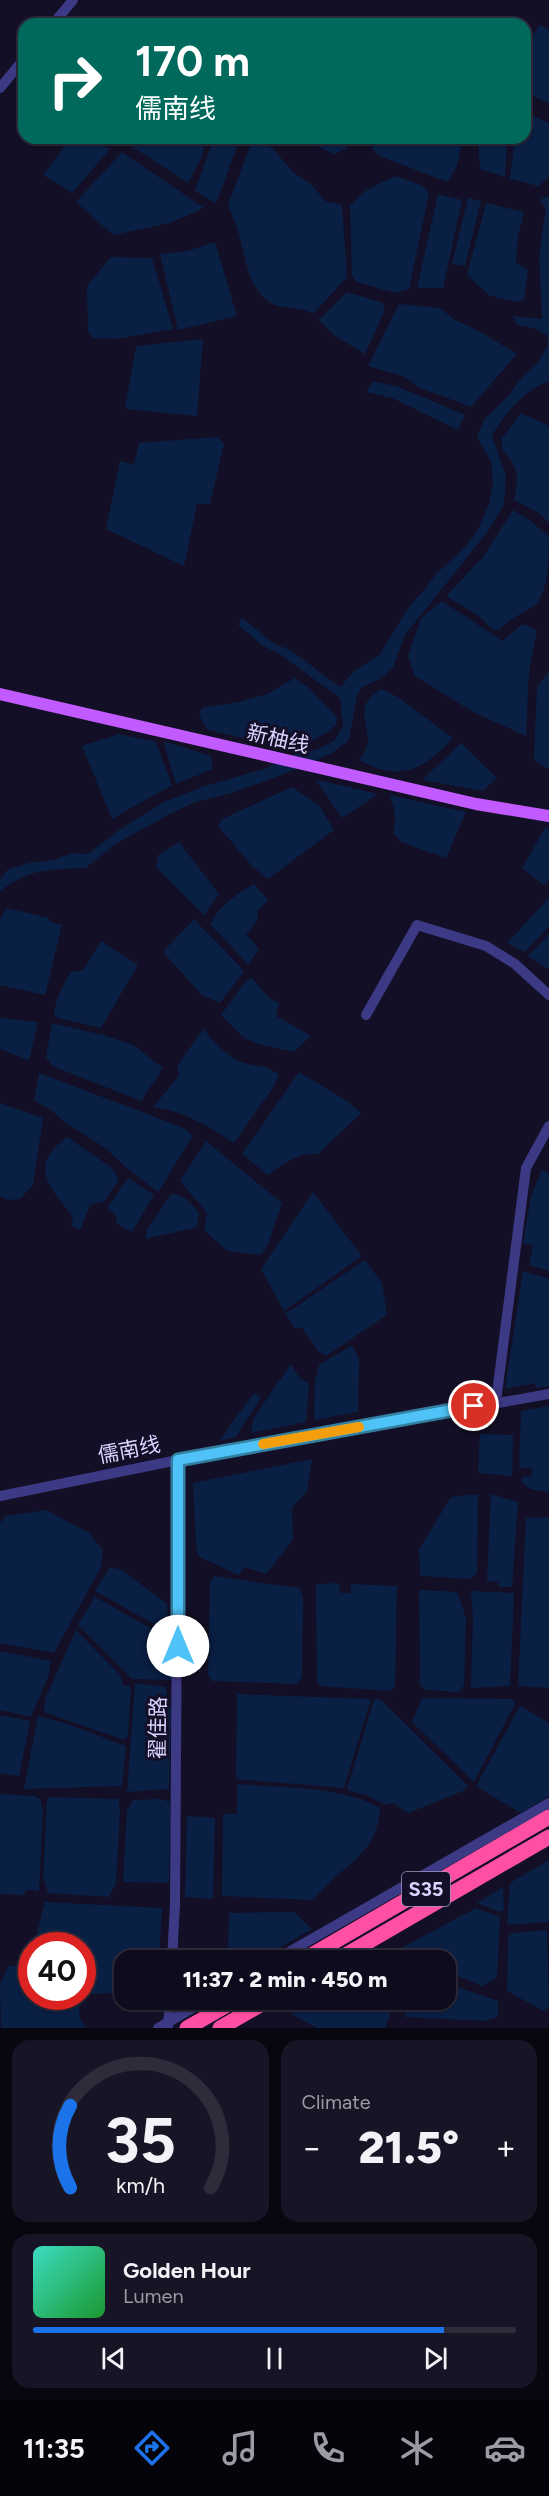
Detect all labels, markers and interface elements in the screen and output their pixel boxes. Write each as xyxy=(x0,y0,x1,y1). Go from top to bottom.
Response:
text: 170 m xyxy=(135,36,250,87)
icon: right xyxy=(36,42,114,120)
text: 儒南线 xyxy=(135,92,216,125)
street label: 新柚线 xyxy=(245,719,312,758)
pin xyxy=(448,1380,499,1431)
icon: arrive xyxy=(457,1389,490,1422)
street label: 儒南线 xyxy=(96,1431,162,1468)
position arrow xyxy=(146,1614,210,1678)
street label: 翟佳路 xyxy=(144,1696,171,1760)
road number: S35 xyxy=(402,1872,450,1906)
speed limit sign: 40 xyxy=(18,1932,96,2010)
text: 11:37 · 2 min · 450 m xyxy=(183,1966,387,1993)
text: Climate xyxy=(302,2090,371,2114)
text: 35 xyxy=(105,2103,176,2178)
text: 21.5° xyxy=(358,2120,459,2174)
text: − xyxy=(302,2128,322,2167)
text: + xyxy=(495,2128,516,2167)
text: km/h xyxy=(116,2173,165,2198)
text: Golden Hour xyxy=(123,2257,251,2284)
text: Lumen xyxy=(123,2284,184,2308)
icon: previous xyxy=(97,2342,130,2375)
icon: pause xyxy=(258,2342,291,2375)
icon: next xyxy=(419,2342,452,2375)
icon: directions xyxy=(131,2427,173,2469)
icon: music xyxy=(219,2427,261,2469)
icon: phone xyxy=(307,2427,349,2469)
icon: climate xyxy=(396,2427,438,2469)
icon: car xyxy=(484,2427,526,2469)
text: 11:35 xyxy=(23,2432,85,2465)

